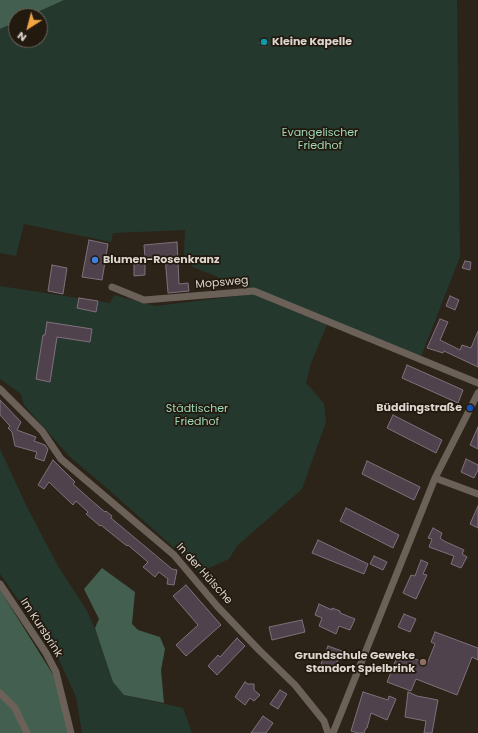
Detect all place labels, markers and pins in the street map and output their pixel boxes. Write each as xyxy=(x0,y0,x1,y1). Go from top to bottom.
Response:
place label: Kleine Kapelle xyxy=(272,35,352,49)
marker: Kleine Kapelle xyxy=(259,37,269,47)
place label: Blumen-Rosenkranz xyxy=(103,253,219,267)
marker: Blumen-Rosenkranz xyxy=(90,255,100,265)
place label: Büddingstraße xyxy=(376,401,462,415)
marker: Büddingstraße xyxy=(465,403,475,413)
place label: Grundschule Geweke Standort Spielbrink xyxy=(295,649,415,675)
marker: Grundschule Geweke Standort Spielbrink xyxy=(418,657,428,667)

